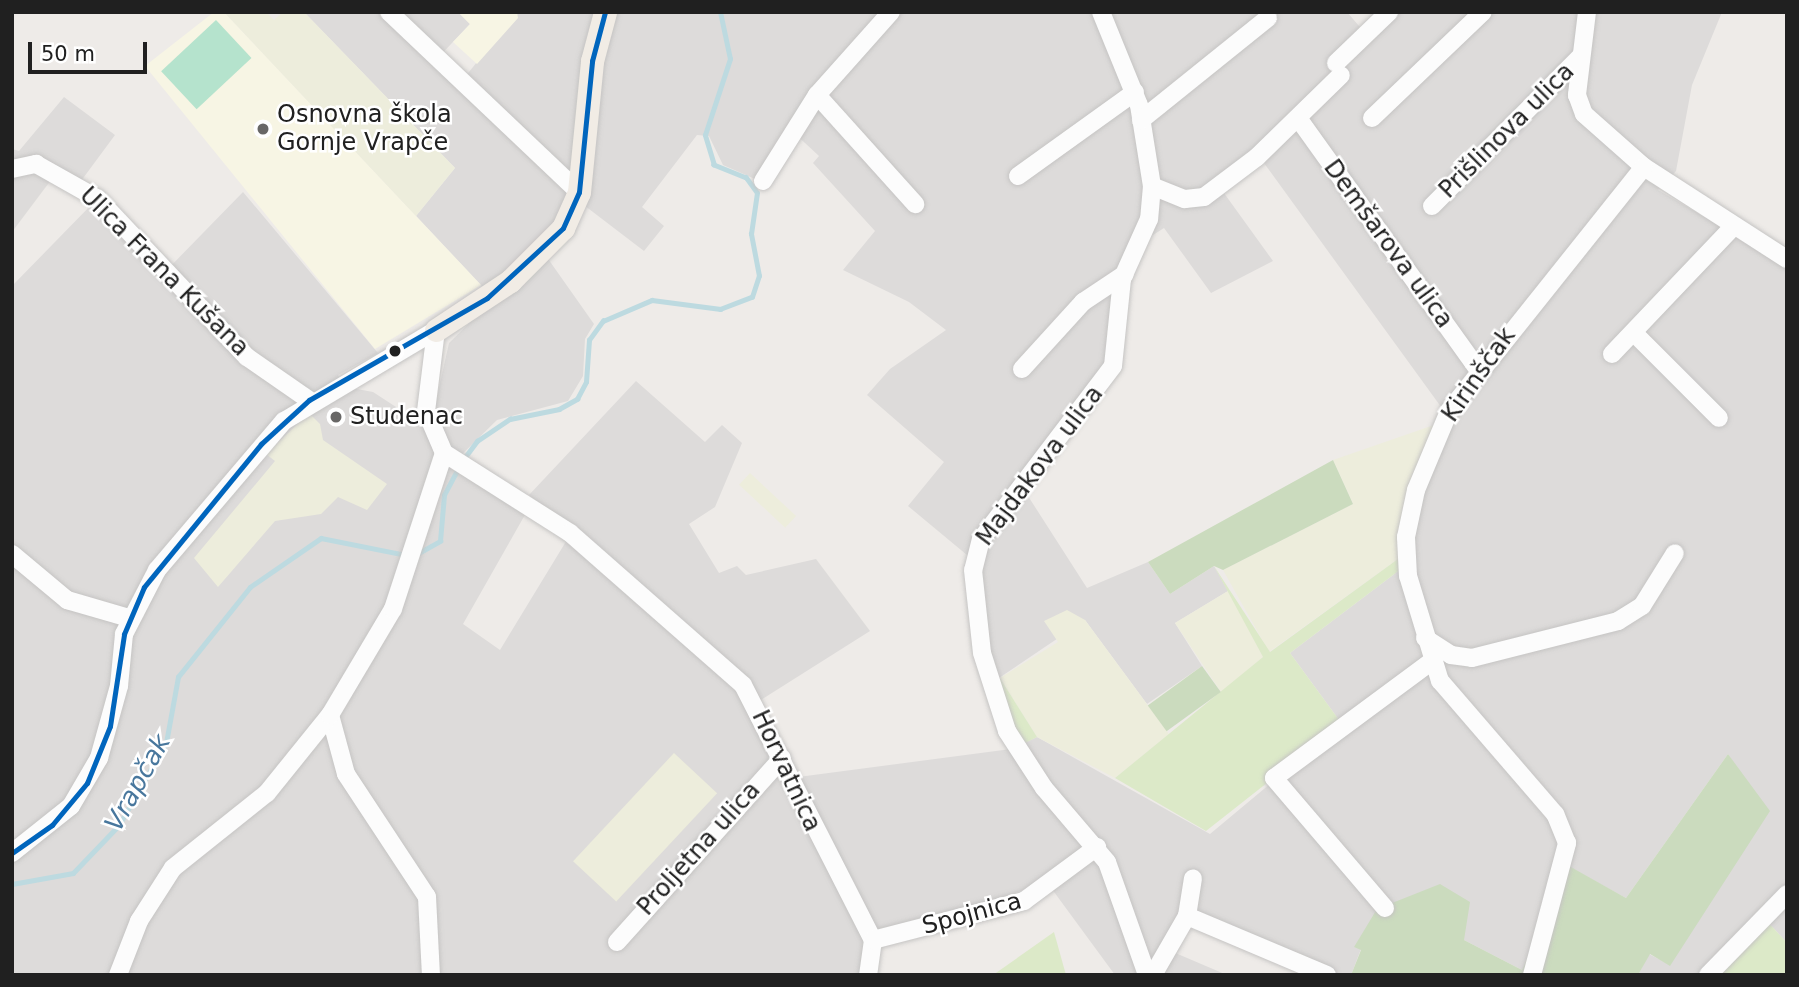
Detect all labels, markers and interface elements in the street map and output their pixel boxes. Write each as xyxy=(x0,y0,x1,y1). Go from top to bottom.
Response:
scale bar xyxy=(32,28,150,72)
text: 50 m xyxy=(41,42,95,66)
street label: Prišlinova ulica xyxy=(1433,57,1581,205)
place label: Osnovna škola Gornje Vrapče xyxy=(277,101,452,157)
marker: Osnovna škola Gornje Vrapče xyxy=(255,121,271,137)
street label: Demšarova ulica xyxy=(1317,154,1459,334)
street label: Ulica Frana Kušana xyxy=(73,181,255,363)
street label: Kirinščak xyxy=(1436,322,1522,428)
unlabelled marker xyxy=(388,344,402,358)
street label: Majdakova ulica xyxy=(971,380,1109,552)
place label: Studenac xyxy=(350,403,463,431)
marker: Studenac xyxy=(328,409,344,425)
street label: Horvatnica xyxy=(745,706,827,836)
water label: Vrapčak xyxy=(99,729,177,837)
street label: Proljetna ulica xyxy=(632,776,766,922)
street label: Spojnica xyxy=(919,887,1025,941)

